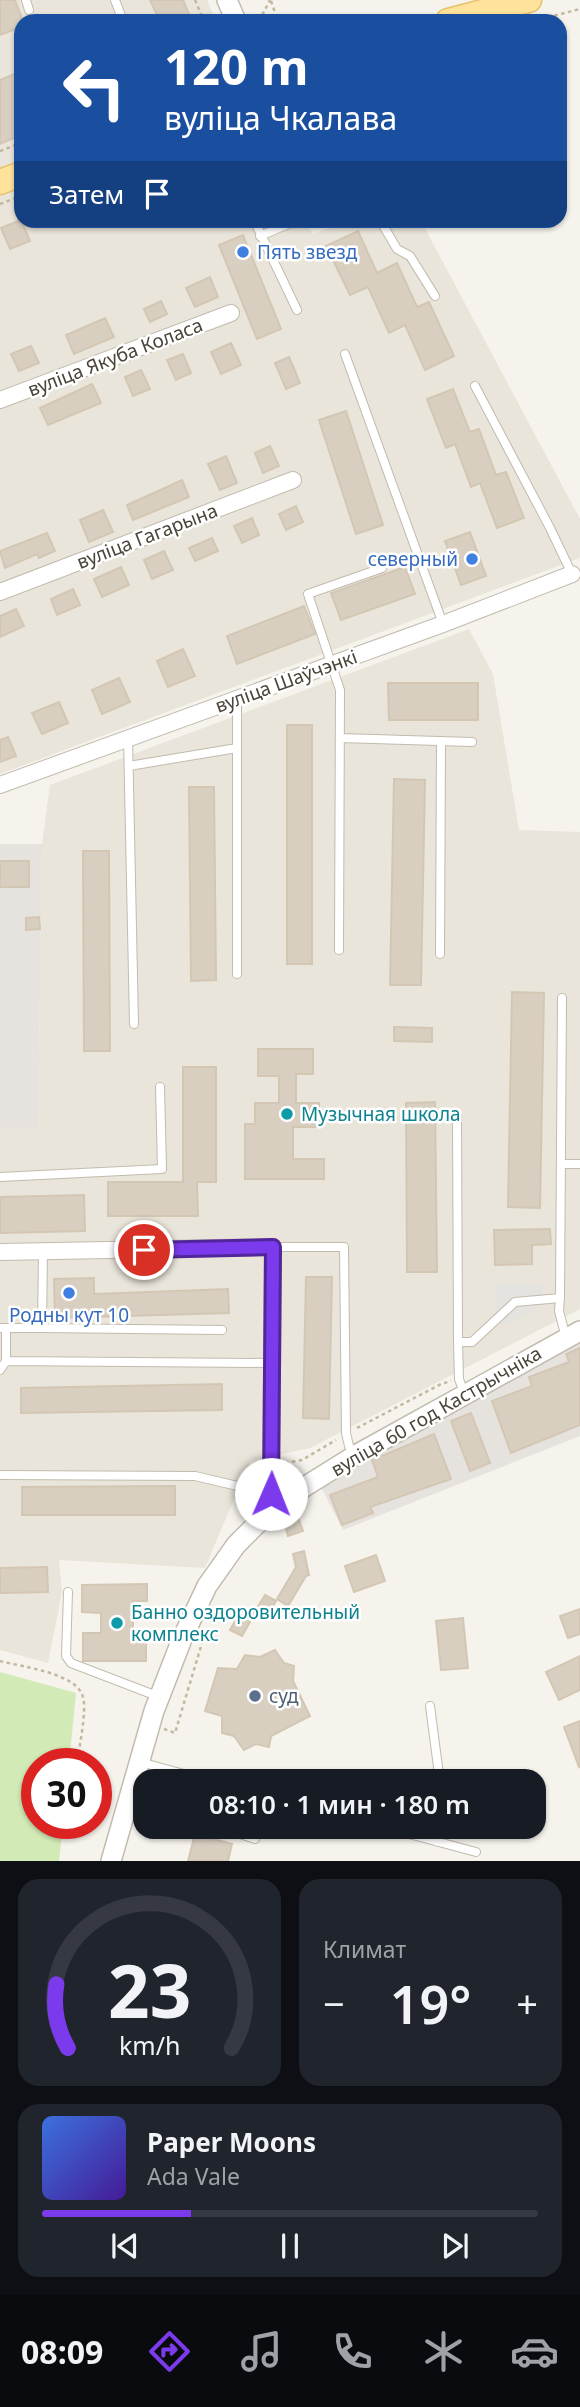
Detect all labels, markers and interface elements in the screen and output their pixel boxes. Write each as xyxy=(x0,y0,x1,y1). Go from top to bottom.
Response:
text: 120 m xyxy=(164,33,309,99)
icon: left xyxy=(49,42,140,133)
text: вуліца Чкалава xyxy=(164,96,397,139)
icon: arrive xyxy=(138,175,176,213)
text: Затем xyxy=(49,176,124,212)
place label: Пять звезд xyxy=(257,239,358,265)
marker: Пять звезд xyxy=(235,244,251,260)
street label: вуліца Якуба Коласа xyxy=(24,312,206,402)
street label: вуліца Гагарына xyxy=(73,497,221,575)
place label: северный xyxy=(368,546,458,572)
marker: северный xyxy=(464,551,480,567)
street label: вуліца Шаўчэнкі xyxy=(211,643,361,719)
place label: Музычная школа xyxy=(301,1101,461,1127)
marker: Музычная школа xyxy=(279,1106,295,1122)
pin xyxy=(114,1220,174,1280)
icon: arrive xyxy=(125,1231,163,1269)
marker: Родны кут 10 xyxy=(61,1285,77,1301)
place label: Родны кут 10 xyxy=(9,1302,129,1328)
street label: вуліца 60 год Кастрычніка xyxy=(326,1340,546,1482)
position arrow xyxy=(234,1457,308,1531)
place label: Банно оздоровительный комплекс xyxy=(131,1599,360,1647)
marker: Банно оздоровительный комплекс xyxy=(109,1615,125,1631)
place label: суд xyxy=(269,1683,299,1709)
marker: суд xyxy=(247,1688,263,1704)
speed limit sign: 30 xyxy=(21,1748,112,1839)
text: 08:10 · 1 мин · 180 m xyxy=(209,1786,470,1822)
text: Климат xyxy=(323,1933,406,1965)
text: 23 xyxy=(108,1941,191,2040)
text: 19° xyxy=(390,1968,471,2039)
text: − xyxy=(323,1977,345,2029)
text: + xyxy=(516,1977,538,2029)
text: km/h xyxy=(119,2028,180,2062)
text: Paper Moons xyxy=(147,2124,316,2160)
text: Ada Vale xyxy=(147,2160,240,2192)
icon: previous xyxy=(106,2227,144,2265)
icon: pause xyxy=(271,2227,309,2265)
icon: next xyxy=(436,2227,474,2265)
icon: directions xyxy=(145,2327,194,2376)
icon: music xyxy=(237,2327,286,2376)
icon: phone xyxy=(328,2327,377,2376)
icon: climate xyxy=(419,2327,468,2376)
icon: car xyxy=(510,2327,559,2376)
text: 08:09 xyxy=(21,2330,103,2373)

